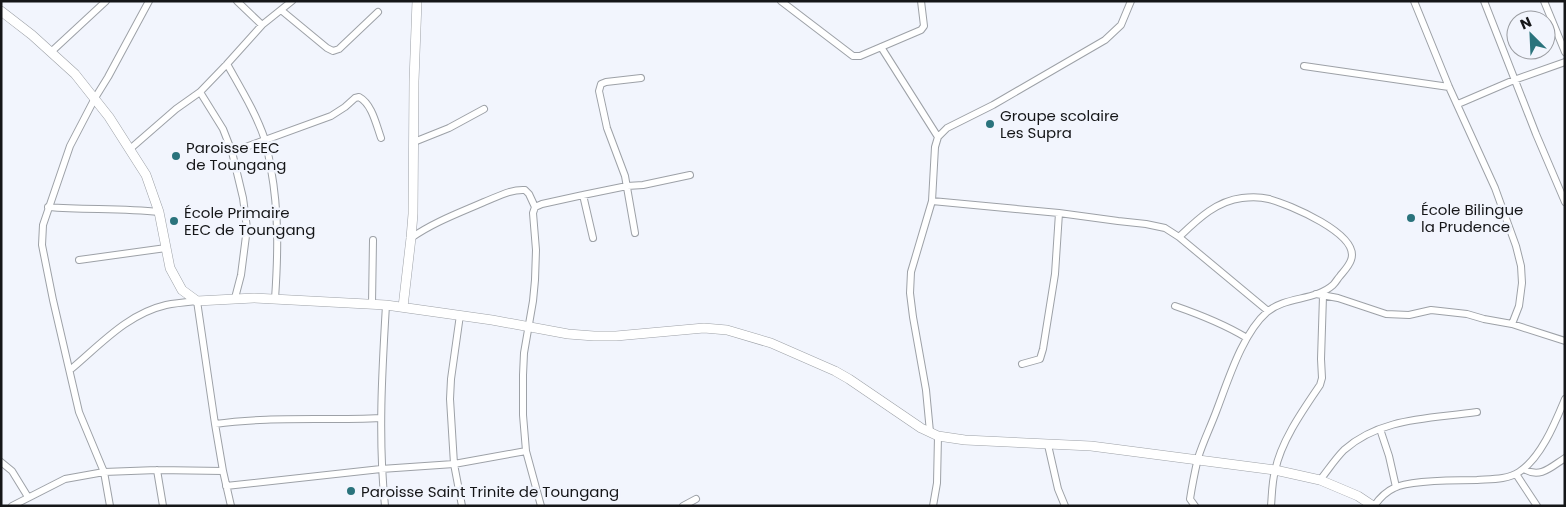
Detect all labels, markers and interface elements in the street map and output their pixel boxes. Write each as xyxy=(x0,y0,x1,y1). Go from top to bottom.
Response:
north arrow xyxy=(1506,10,1556,60)
text: N xyxy=(1517,12,1535,34)
place label: Groupe scolaire Les Supra xyxy=(1000,105,1119,143)
marker: Groupe scolaire Les Supra xyxy=(984,118,996,130)
place label: Paroisse EEC de Toungang xyxy=(186,137,286,175)
marker: Paroisse EEC de Toungang xyxy=(170,150,182,162)
place label: École Bilingue la Prudence xyxy=(1421,199,1523,237)
place label: École Primaire EEC de Toungang xyxy=(184,202,315,240)
marker: École Bilingue la Prudence xyxy=(1405,212,1417,224)
marker: École Primaire EEC de Toungang xyxy=(168,215,180,227)
place label: Paroisse Saint Trinite de Toungang xyxy=(361,481,619,502)
marker: Paroisse Saint Trinite de Toungang xyxy=(345,485,357,497)

